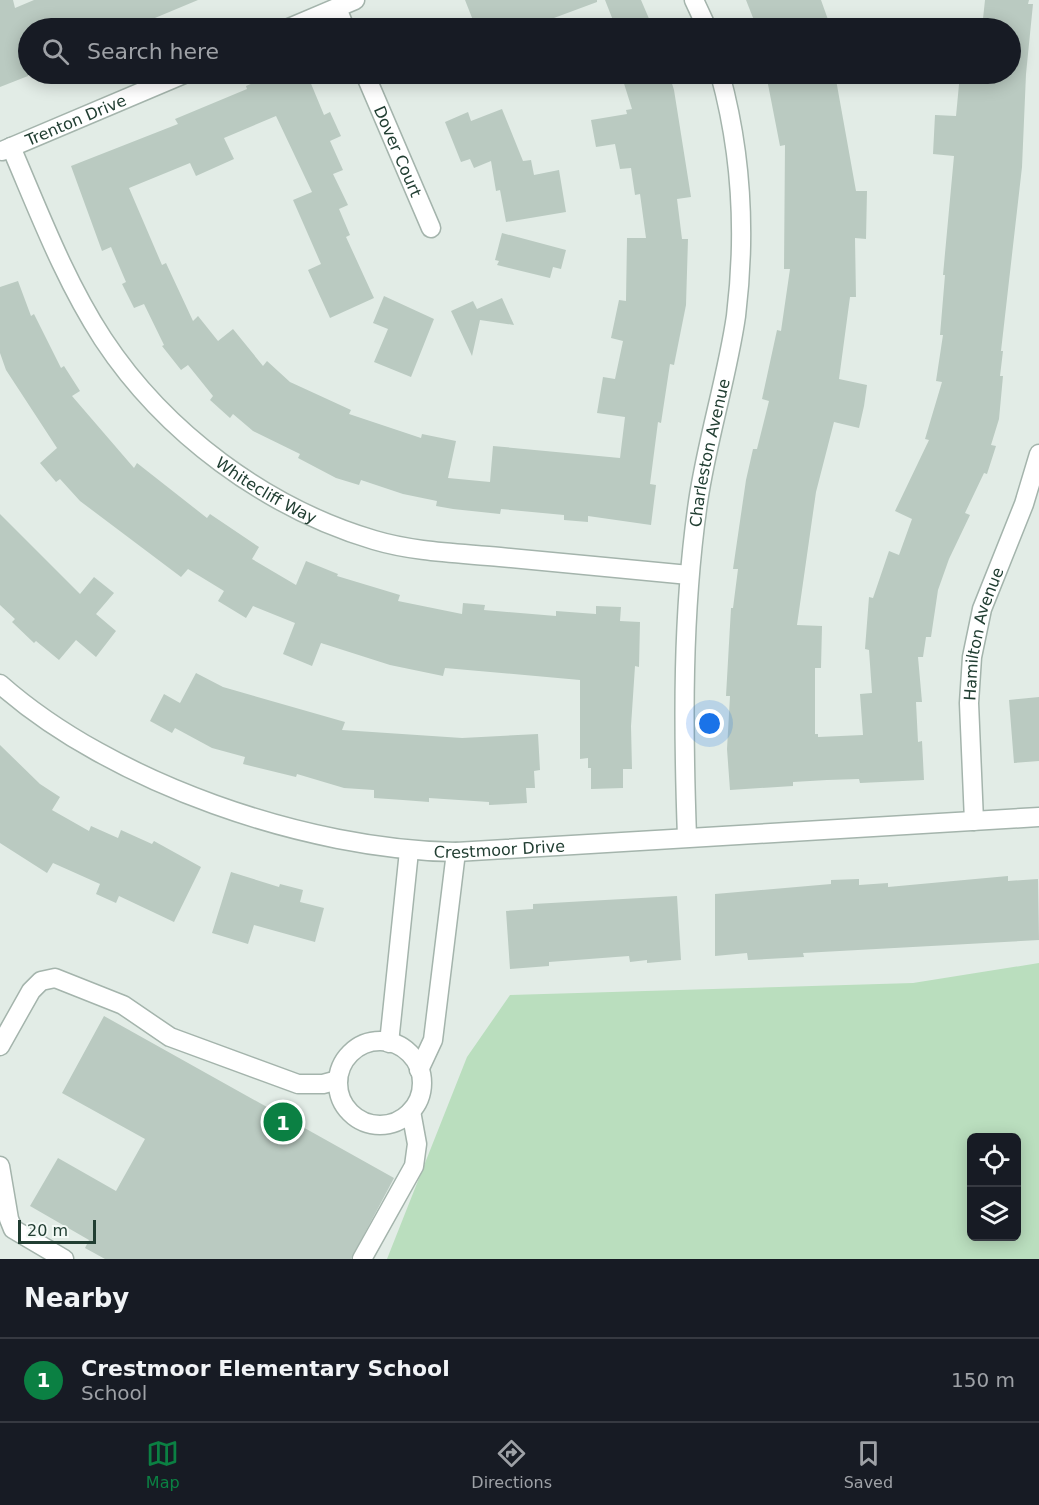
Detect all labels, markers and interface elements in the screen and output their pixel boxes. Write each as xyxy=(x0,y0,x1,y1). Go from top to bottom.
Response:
search box xyxy=(18,18,1021,84)
icon: search xyxy=(39,35,72,68)
text: Search here xyxy=(87,39,219,64)
street label: Trenton Drive xyxy=(22,91,129,150)
street label: Dover Court xyxy=(370,103,425,200)
street label: Charleston Avenue xyxy=(686,377,734,528)
street label: Whitecliff Way xyxy=(212,453,320,528)
street label: Hamilton Avenue xyxy=(960,565,1008,701)
your location xyxy=(695,709,724,738)
street label: Crestmoor Drive xyxy=(433,836,566,862)
pin: 1 xyxy=(264,1100,302,1144)
map controls xyxy=(967,1133,1021,1241)
button: locate xyxy=(967,1133,1021,1187)
button: layers xyxy=(967,1187,1021,1241)
scale bar xyxy=(18,1217,96,1244)
text: 20 m xyxy=(27,1221,68,1240)
text: Nearby xyxy=(24,1283,129,1313)
text: Crestmoor Elementary School xyxy=(81,1356,450,1381)
text: 1 xyxy=(37,1368,50,1392)
text: 150 m xyxy=(951,1368,1015,1392)
text: School xyxy=(81,1381,147,1405)
tab: Map xyxy=(146,1437,180,1492)
tab: Directions xyxy=(471,1437,552,1492)
tab: Saved xyxy=(844,1437,893,1492)

